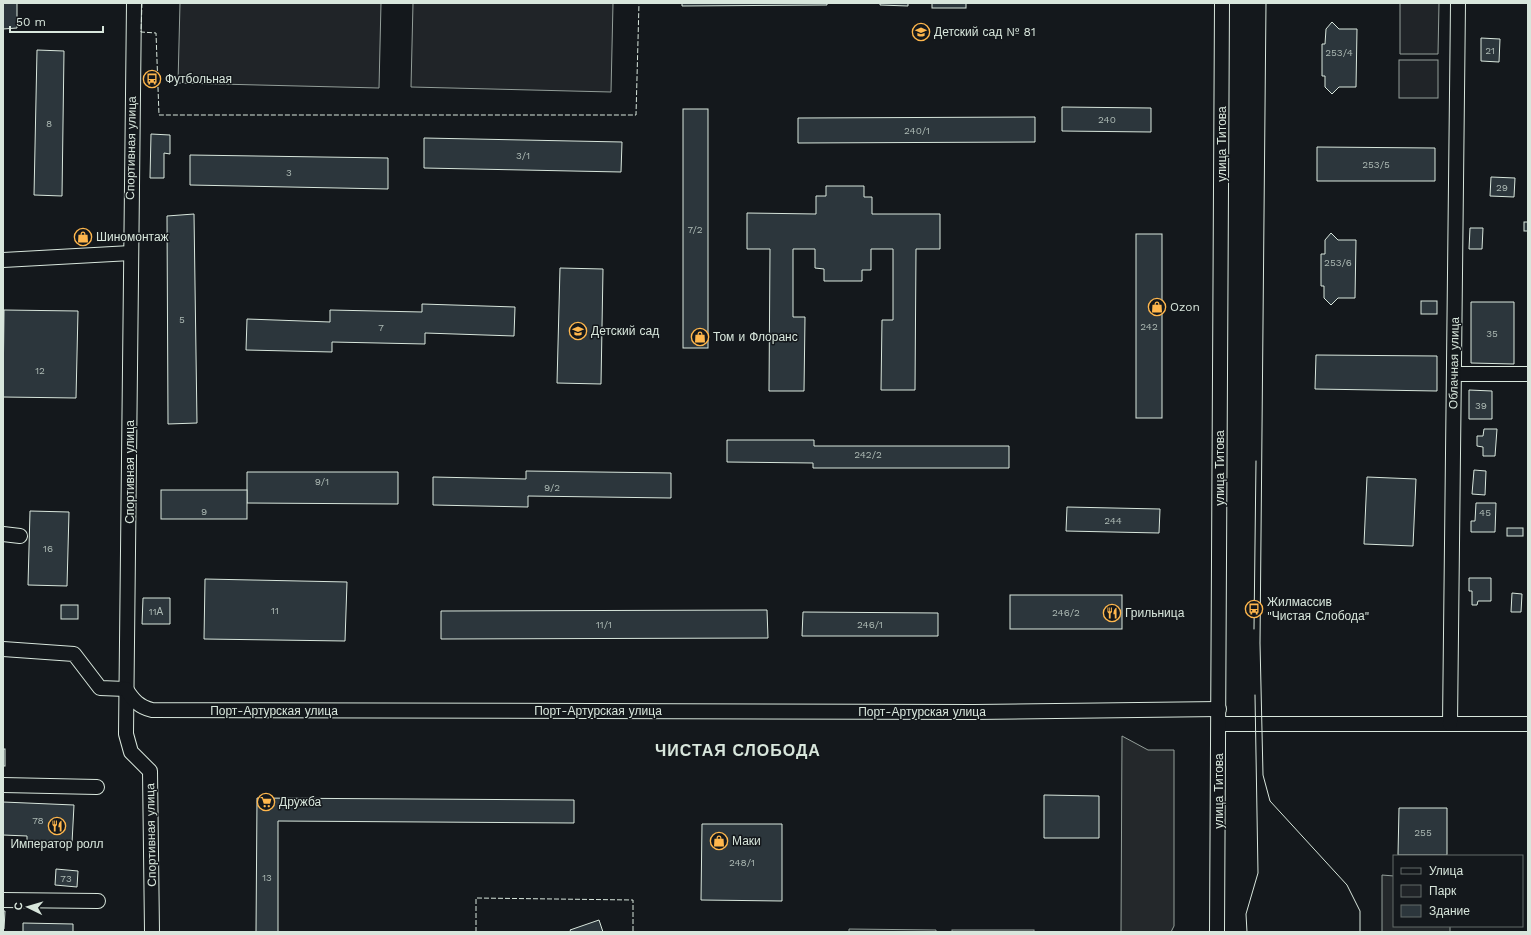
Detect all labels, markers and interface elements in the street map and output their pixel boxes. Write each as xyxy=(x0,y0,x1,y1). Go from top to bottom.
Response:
scale bar xyxy=(10,8,103,34)
text: 50 m xyxy=(16,15,46,29)
school or university icon: Детский сад № 81 xyxy=(911,22,931,42)
place label: Детский сад № 81 xyxy=(934,25,1036,39)
house number: 21 xyxy=(1485,45,1495,56)
house number: 253/4 xyxy=(1325,47,1353,58)
bus stop icon: Футбольная xyxy=(142,69,162,89)
place label: Футбольная xyxy=(165,72,232,86)
street label: Спортивная улица xyxy=(123,96,139,200)
street label: улица Титова xyxy=(1215,106,1229,182)
house number: 240 xyxy=(1098,114,1116,125)
house number: 8 xyxy=(46,118,52,129)
house number: 240/1 xyxy=(904,125,930,136)
house number: 3/1 xyxy=(516,150,530,161)
house number: 253/5 xyxy=(1362,159,1390,170)
house number: 3 xyxy=(286,167,292,178)
house number: 29 xyxy=(1496,182,1508,193)
house number: 7/2 xyxy=(687,224,703,235)
shop icon: Шиномонтаж xyxy=(73,227,93,247)
place label: Шиномонтаж xyxy=(96,230,169,244)
house number: 253/6 xyxy=(1324,257,1352,268)
shop icon: Ozon xyxy=(1147,297,1167,317)
place label: Ozon xyxy=(1170,300,1200,314)
house number: 5 xyxy=(179,314,185,325)
street label: Облачная улица xyxy=(1446,316,1462,409)
school or university icon: Детский сад xyxy=(568,321,588,341)
house number: 242 xyxy=(1140,321,1158,332)
house number: 7 xyxy=(378,322,384,333)
place label: Детский сад xyxy=(591,324,659,338)
shop icon: Том и Флоранс xyxy=(690,327,710,347)
house number: 35 xyxy=(1486,328,1498,339)
place label: Том и Флоранс xyxy=(713,330,798,344)
house number: 12 xyxy=(35,365,45,376)
house number: 39 xyxy=(1475,400,1487,411)
street label: Спортивная улица xyxy=(123,420,137,524)
street label: улица Титова xyxy=(1213,430,1227,506)
house number: 242/2 xyxy=(854,449,882,460)
house number: 9/1 xyxy=(315,476,329,487)
house number: 9/2 xyxy=(544,482,560,493)
house number: 9 xyxy=(201,506,207,517)
house number: 45 xyxy=(1479,507,1491,518)
house number: 244 xyxy=(1104,515,1122,526)
house number: 16 xyxy=(43,543,53,554)
place label: Жилмассив "Чистая Слобода" xyxy=(1267,595,1370,623)
bus stop icon: Жилмассив "Чистая Слобода" xyxy=(1244,599,1264,619)
restaurant icon: Грильница xyxy=(1102,603,1122,623)
house number: 11 xyxy=(271,605,279,616)
house number: 11А xyxy=(149,606,164,617)
place label: Грильница xyxy=(1125,606,1185,620)
house number: 246/2 xyxy=(1052,607,1080,618)
house number: 11/1 xyxy=(596,619,612,630)
house number: 246/1 xyxy=(857,619,883,630)
street label: Порт-Артурская улица xyxy=(210,704,338,718)
street label: Порт-Артурская улица xyxy=(534,704,662,718)
street label: Порт-Артурская улица xyxy=(858,705,986,719)
district label: ЧИСТАЯ СЛОБОДА xyxy=(655,741,821,760)
street label: улица Титова xyxy=(1212,753,1226,829)
street label: Спортивная улица xyxy=(143,783,159,887)
supermarket icon: Дружба xyxy=(256,792,276,812)
place label: Дружба xyxy=(279,795,322,809)
house number: 78 xyxy=(32,815,44,826)
restaurant icon: Император ролл xyxy=(47,816,67,836)
house number: 255 xyxy=(1414,827,1432,838)
shop icon: Маки xyxy=(709,831,729,851)
place label: Маки xyxy=(732,834,761,848)
place label: Император ролл xyxy=(10,837,104,851)
legend xyxy=(1393,855,1523,927)
house number: 248/1 xyxy=(729,857,755,868)
text: Улица xyxy=(1429,864,1463,878)
house number: 13 xyxy=(262,872,272,883)
house number: 73 xyxy=(60,873,72,884)
text: Парк xyxy=(1429,884,1457,898)
north arrow xyxy=(8,887,48,927)
text: С xyxy=(12,902,25,911)
text: Здание xyxy=(1429,904,1470,918)

